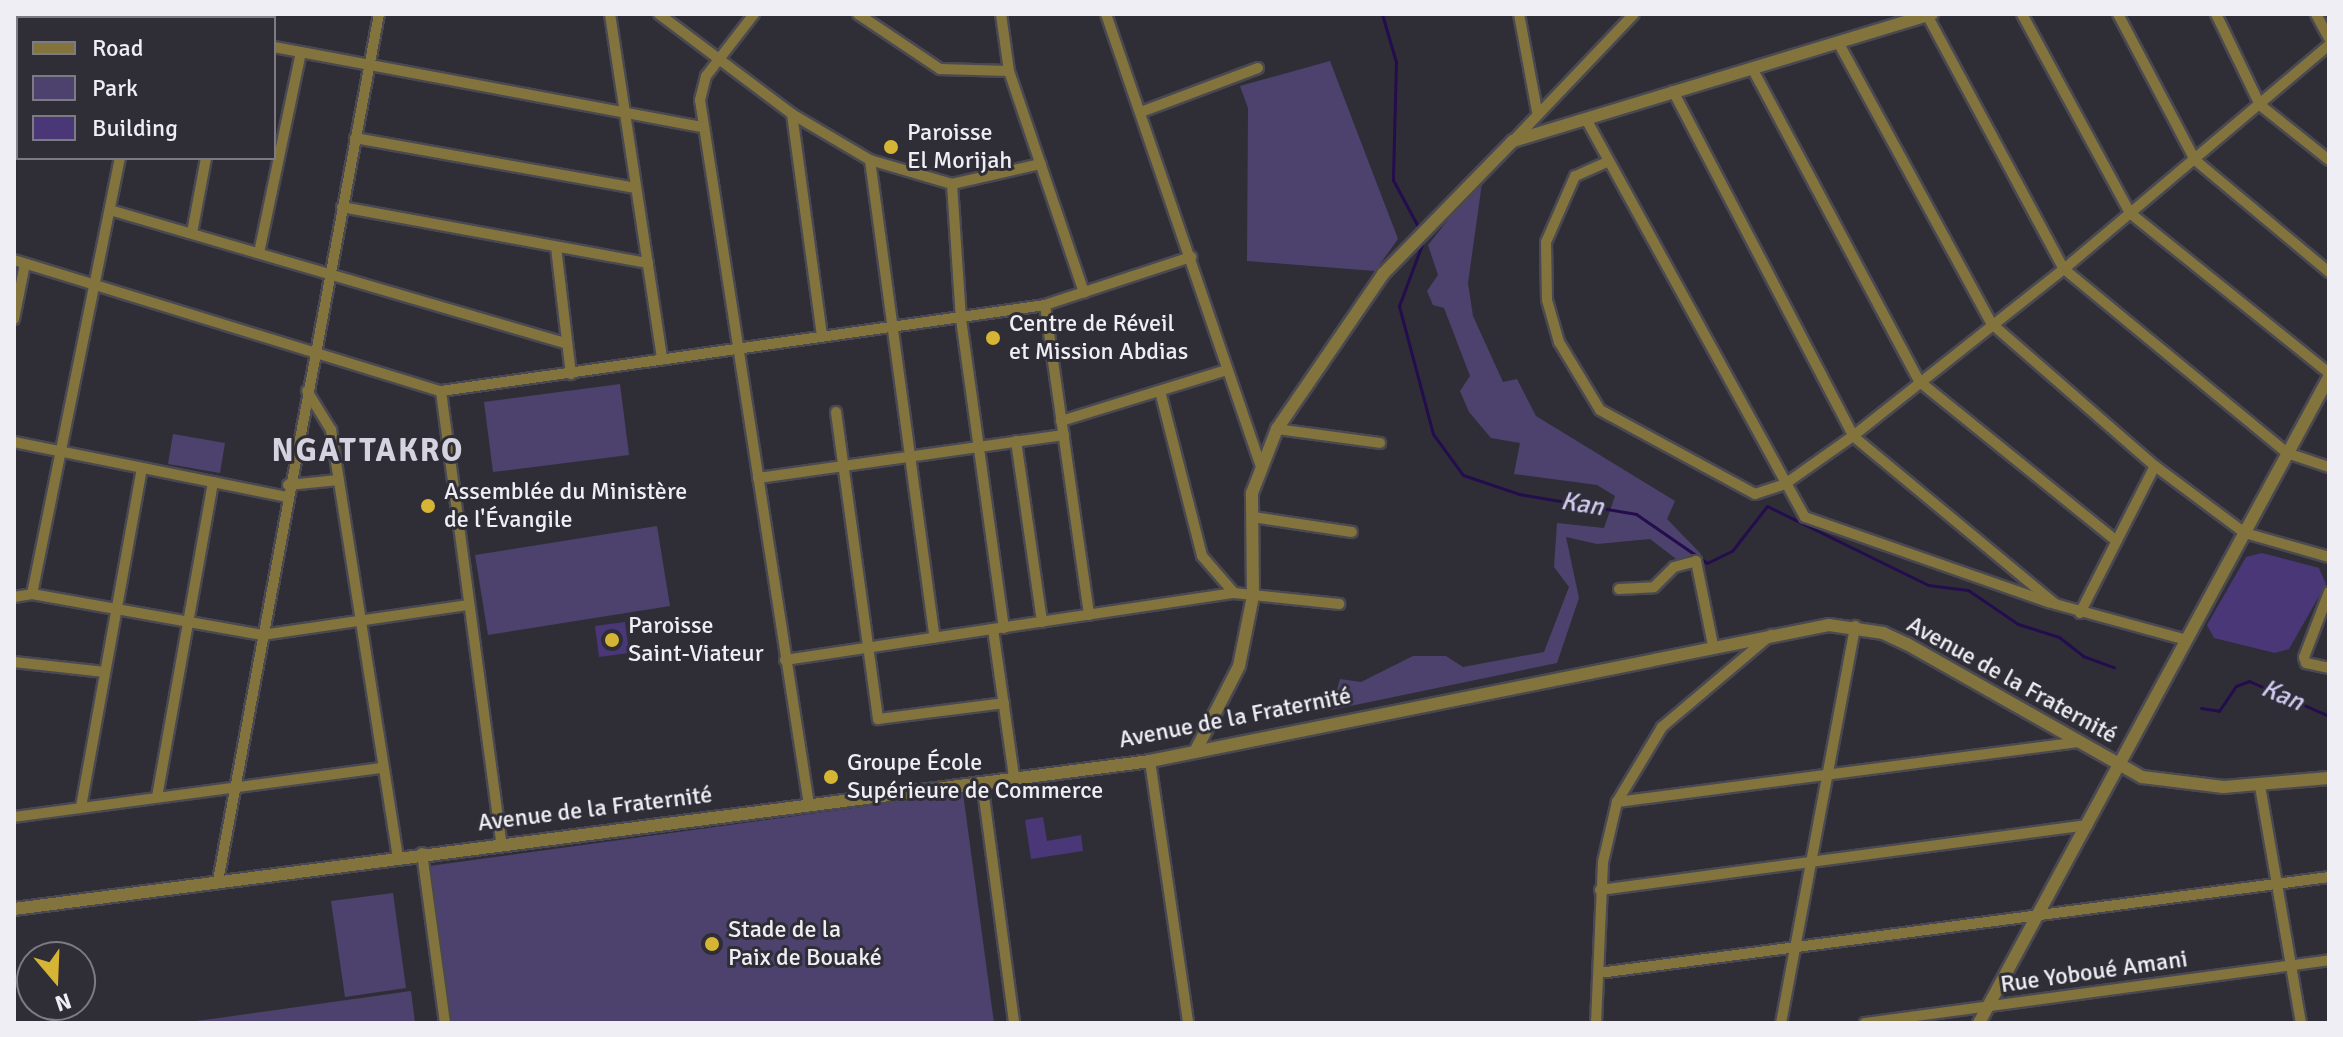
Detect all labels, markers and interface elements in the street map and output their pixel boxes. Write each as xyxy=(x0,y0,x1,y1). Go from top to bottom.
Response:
legend xyxy=(16,16,276,160)
text: Road xyxy=(92,33,143,63)
text: Park xyxy=(92,73,138,103)
text: Building xyxy=(92,113,178,143)
place label: Paroisse El Morijah xyxy=(907,119,1012,175)
marker: Paroisse El Morijah xyxy=(882,138,900,156)
place label: Centre de Réveil et Mission Abdias xyxy=(1009,310,1188,366)
marker: Centre de Réveil et Mission Abdias xyxy=(984,329,1002,347)
district label: NGATTAKRO xyxy=(272,432,464,470)
place label: Assemblée du Ministère de l'Évangile xyxy=(444,478,687,534)
water label: Kan xyxy=(1558,486,1606,524)
marker: Assemblée du Ministère de l'Évangile xyxy=(419,497,437,515)
street label: Avenue de la Fraternité xyxy=(1902,610,2122,750)
place label: Paroisse Saint-Viateur xyxy=(628,612,763,668)
marker: Paroisse Saint-Viateur xyxy=(603,631,621,649)
water label: Kan xyxy=(2256,673,2308,719)
street label: Avenue de la Fraternité xyxy=(1116,681,1354,755)
place label: Groupe École Supérieure de Commerce xyxy=(847,749,1103,805)
marker: Groupe École Supérieure de Commerce xyxy=(822,768,840,786)
street label: Avenue de la Fraternité xyxy=(476,780,714,838)
place label: Stade de la Paix de Bouaké xyxy=(728,916,882,972)
marker: Stade de la Paix de Bouaké xyxy=(703,935,721,953)
north arrow xyxy=(16,941,96,1021)
street label: Rue Yoboué Amani xyxy=(1999,945,2189,999)
text: N xyxy=(52,987,75,1018)

